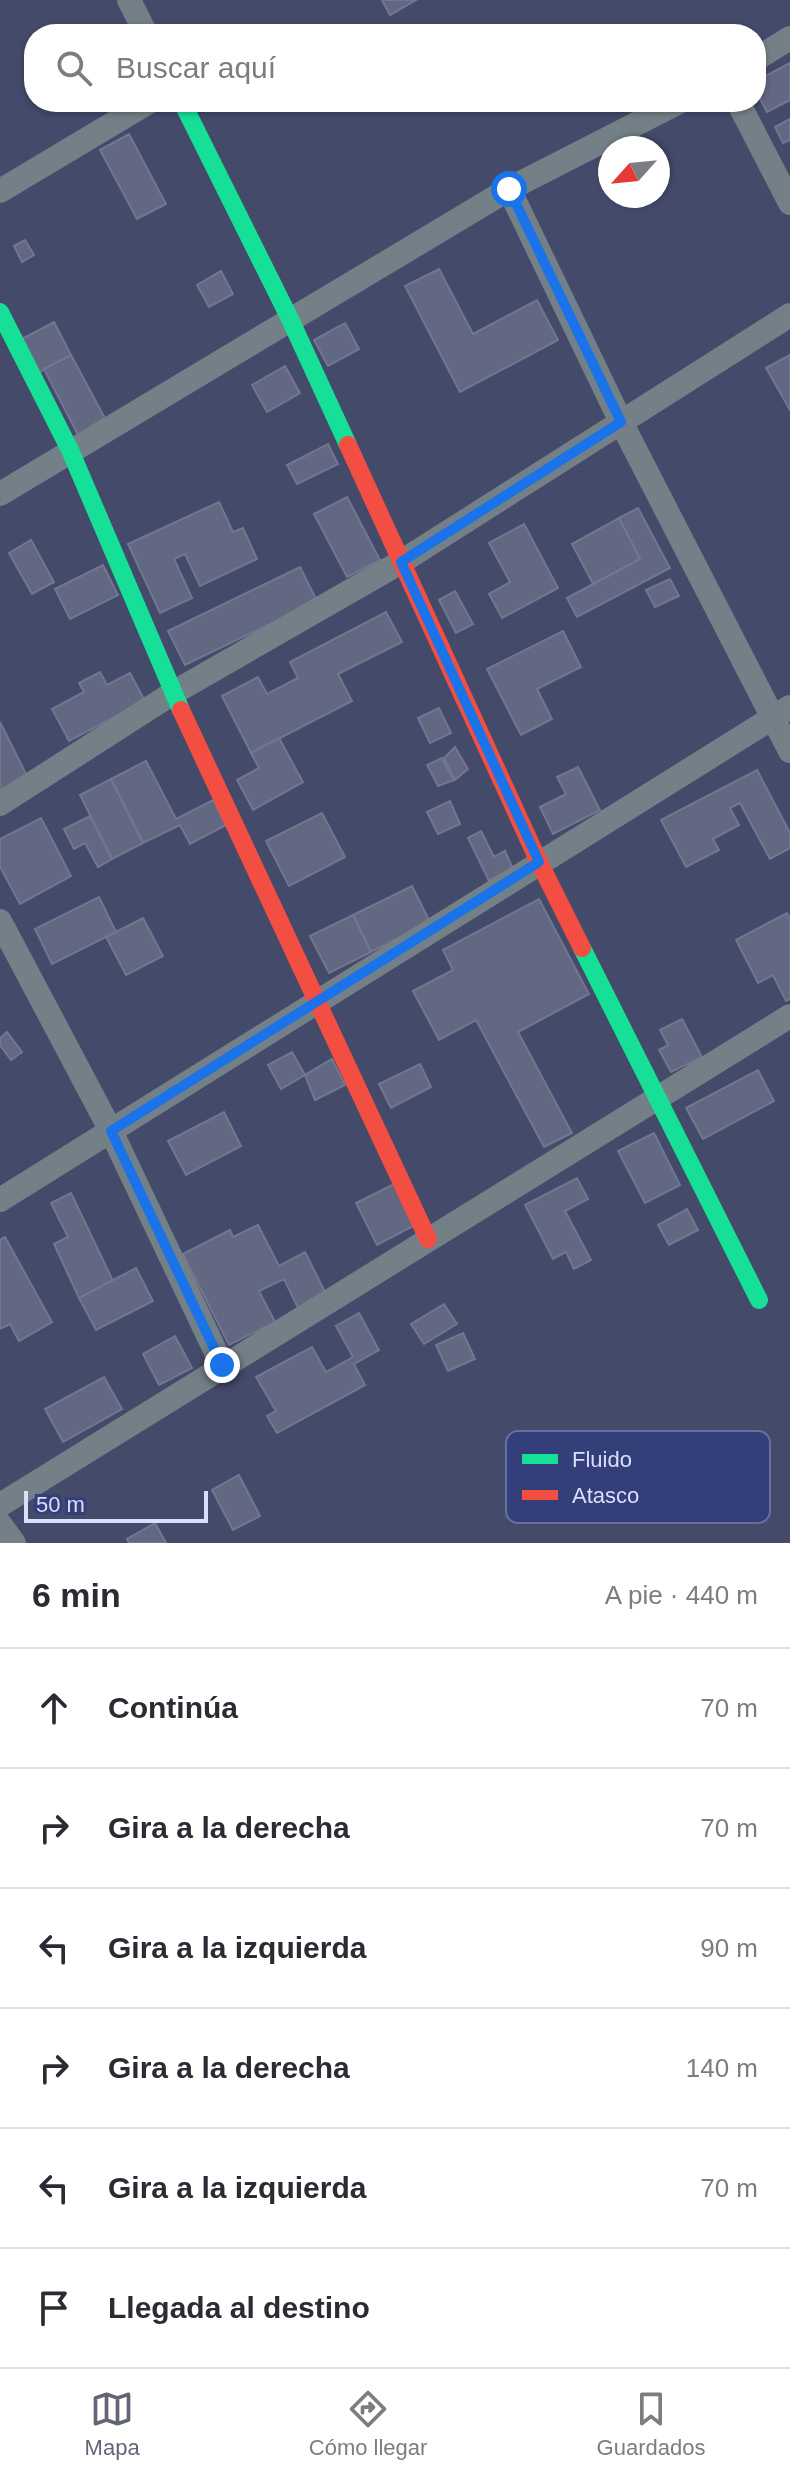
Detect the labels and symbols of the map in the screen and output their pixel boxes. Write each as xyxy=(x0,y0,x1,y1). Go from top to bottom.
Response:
north arrow xyxy=(598,136,670,208)
route start xyxy=(491,171,527,207)
route end xyxy=(204,1347,240,1383)
legend xyxy=(506,1431,770,1523)
text: Fluido xyxy=(572,1447,632,1472)
text: Atasco xyxy=(572,1483,639,1508)
scale bar xyxy=(24,1487,208,1523)

